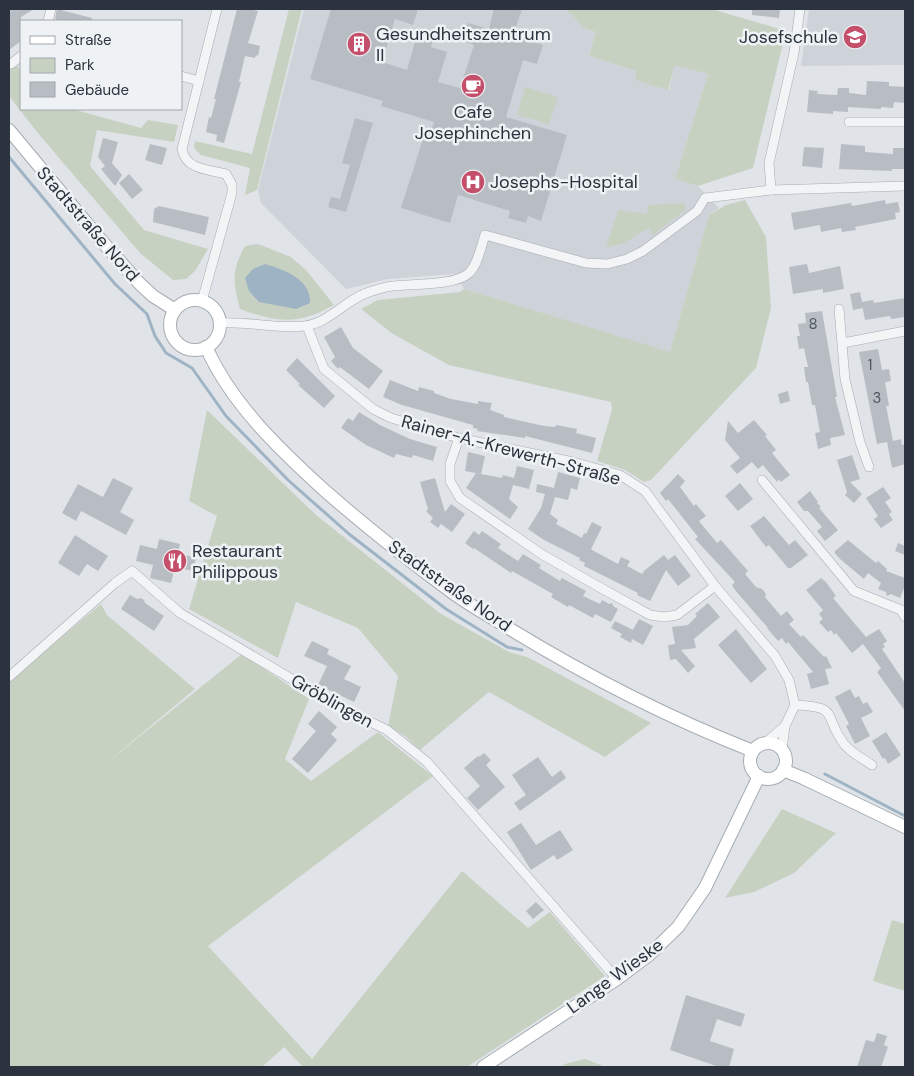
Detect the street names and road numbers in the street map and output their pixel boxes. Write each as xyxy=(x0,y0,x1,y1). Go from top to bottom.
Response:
street label: Stadtstraße Nord xyxy=(31,161,145,287)
street label: Rainer-A.-Krewerth-Straße xyxy=(399,409,623,491)
street label: Stadtstraße Nord xyxy=(384,535,516,637)
street label: Gröblingen xyxy=(286,668,378,734)
street label: Lange Wieske xyxy=(562,933,668,1019)

